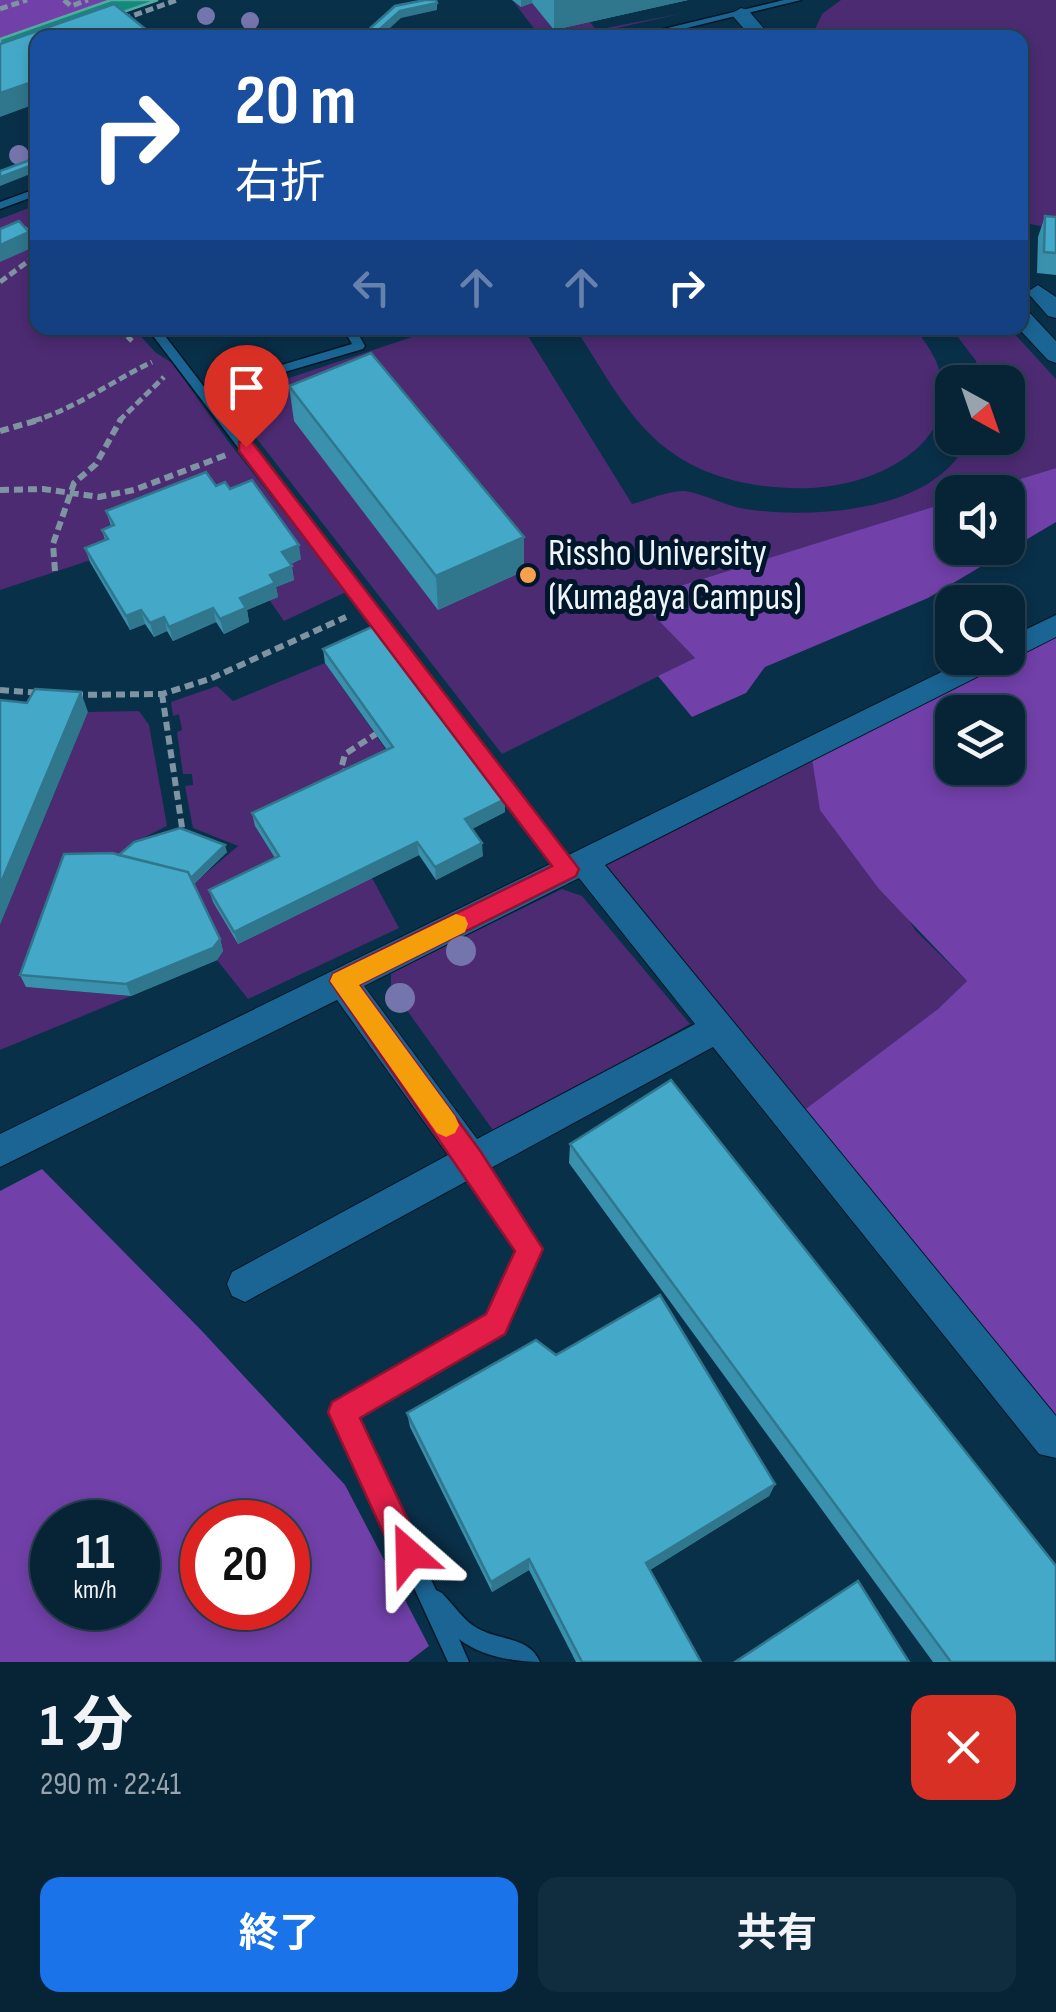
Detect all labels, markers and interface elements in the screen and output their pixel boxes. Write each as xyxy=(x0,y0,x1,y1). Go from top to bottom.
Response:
text: 20 m xyxy=(235,60,356,144)
icon: right xyxy=(70,70,200,200)
text: 右折 xyxy=(235,156,325,211)
icon: left xyxy=(344,260,399,315)
icon: ahead xyxy=(449,260,504,315)
icon: ahead xyxy=(554,260,609,315)
icon: right xyxy=(659,260,714,315)
pin xyxy=(204,345,289,448)
icon: arrive xyxy=(219,360,274,415)
north arrow xyxy=(935,365,1025,455)
map controls xyxy=(935,365,1025,785)
button: sound xyxy=(935,475,1025,565)
place label: Rissho University (Kumagaya Campus) xyxy=(548,531,802,620)
marker: Rissho University (Kumagaya Campus) xyxy=(517,564,539,586)
button: search xyxy=(935,585,1025,675)
button: layers xyxy=(935,695,1025,785)
speed limit sign: 20 xyxy=(180,1500,310,1630)
position arrow xyxy=(357,1502,461,1606)
text: 11 xyxy=(75,1523,115,1583)
text: km/h xyxy=(73,1575,117,1606)
text: 1 分 xyxy=(40,1691,133,1763)
button: close xyxy=(911,1695,1016,1800)
text: 290 m · 22:41 xyxy=(40,1765,181,1804)
button: 終了 xyxy=(40,1877,518,1992)
button: 共有 xyxy=(538,1877,1016,1992)

